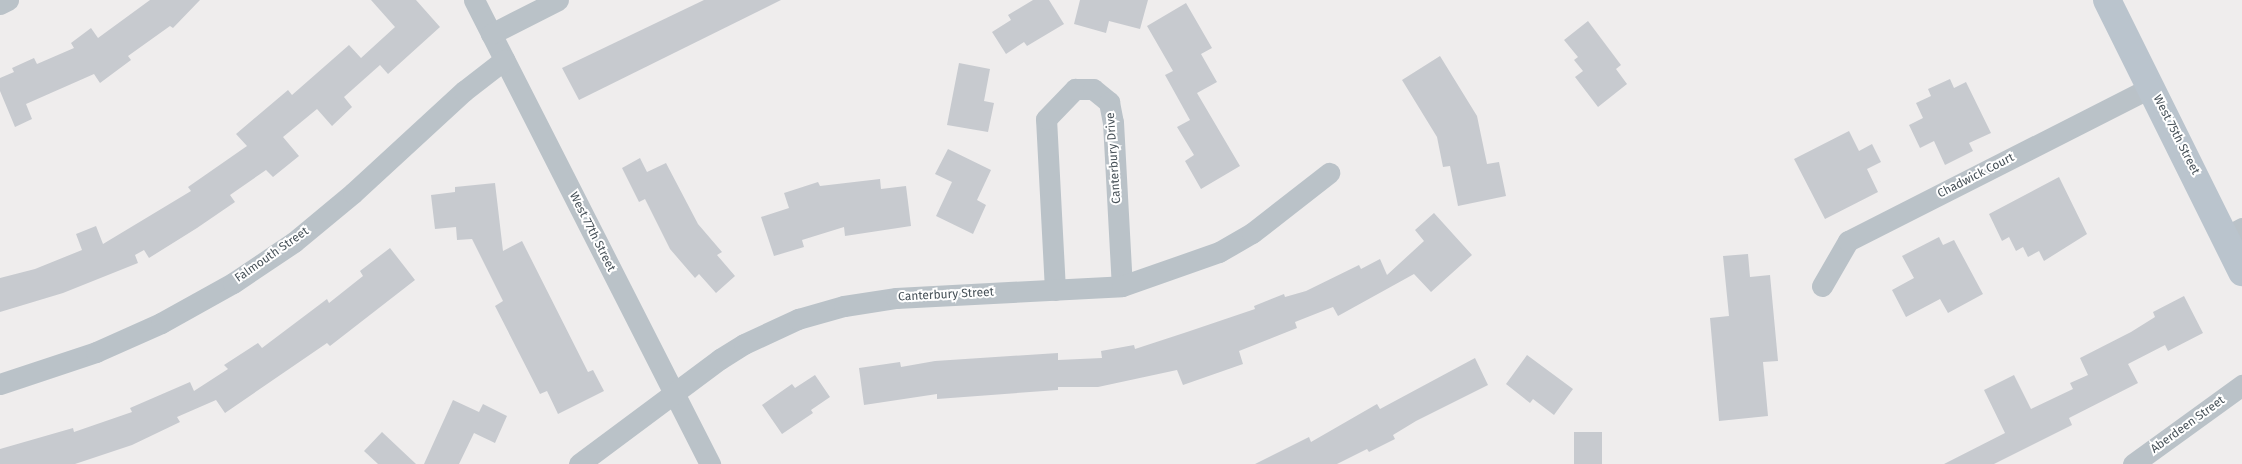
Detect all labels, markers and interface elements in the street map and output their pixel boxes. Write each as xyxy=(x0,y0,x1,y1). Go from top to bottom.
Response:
street label: West 75th Street xyxy=(2150,93,2202,177)
street label: Canterbury Drive xyxy=(1104,112,1124,204)
street label: Chadwick Court xyxy=(1935,151,2017,201)
street label: West 77th Street xyxy=(566,190,618,274)
street label: Falmouth Street xyxy=(232,224,312,286)
street label: Canterbury Street xyxy=(898,285,994,305)
street label: Aberdeen Street xyxy=(2148,393,2228,457)

